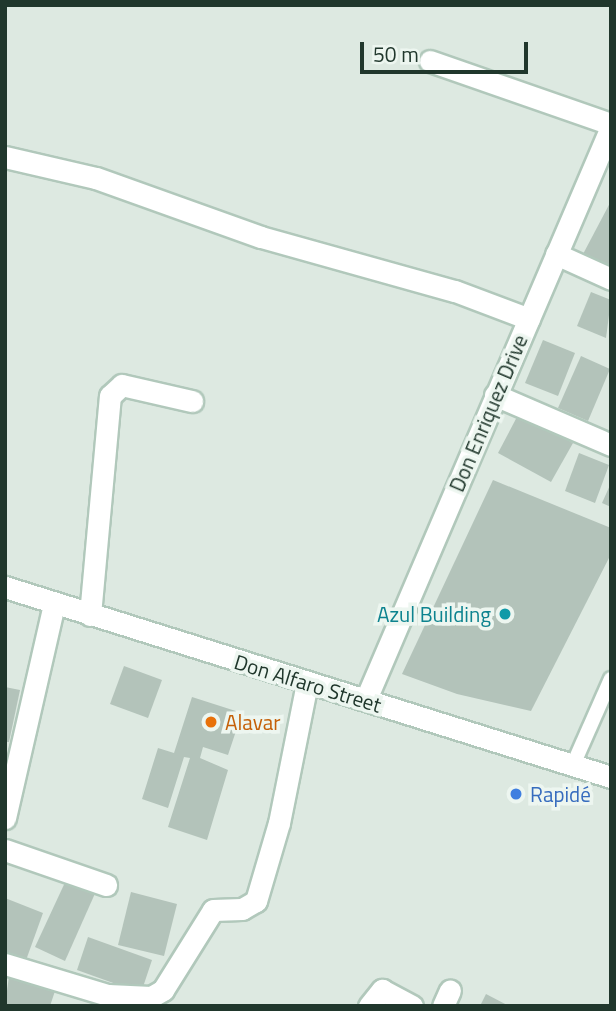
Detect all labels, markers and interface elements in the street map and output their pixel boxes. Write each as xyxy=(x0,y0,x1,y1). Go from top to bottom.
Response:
scale bar xyxy=(364,28,532,72)
text: 50 m xyxy=(373,38,419,70)
street label: Don Enriquez Drive xyxy=(444,331,532,495)
place label: Azul Building xyxy=(377,601,491,627)
marker: Azul Building xyxy=(497,606,513,622)
street label: Don Alfaro Street xyxy=(232,649,384,717)
place label: Alavar xyxy=(225,709,281,735)
marker: Alavar xyxy=(203,714,219,730)
place label: Rapidé xyxy=(530,781,591,807)
marker: Rapidé xyxy=(508,786,524,802)

